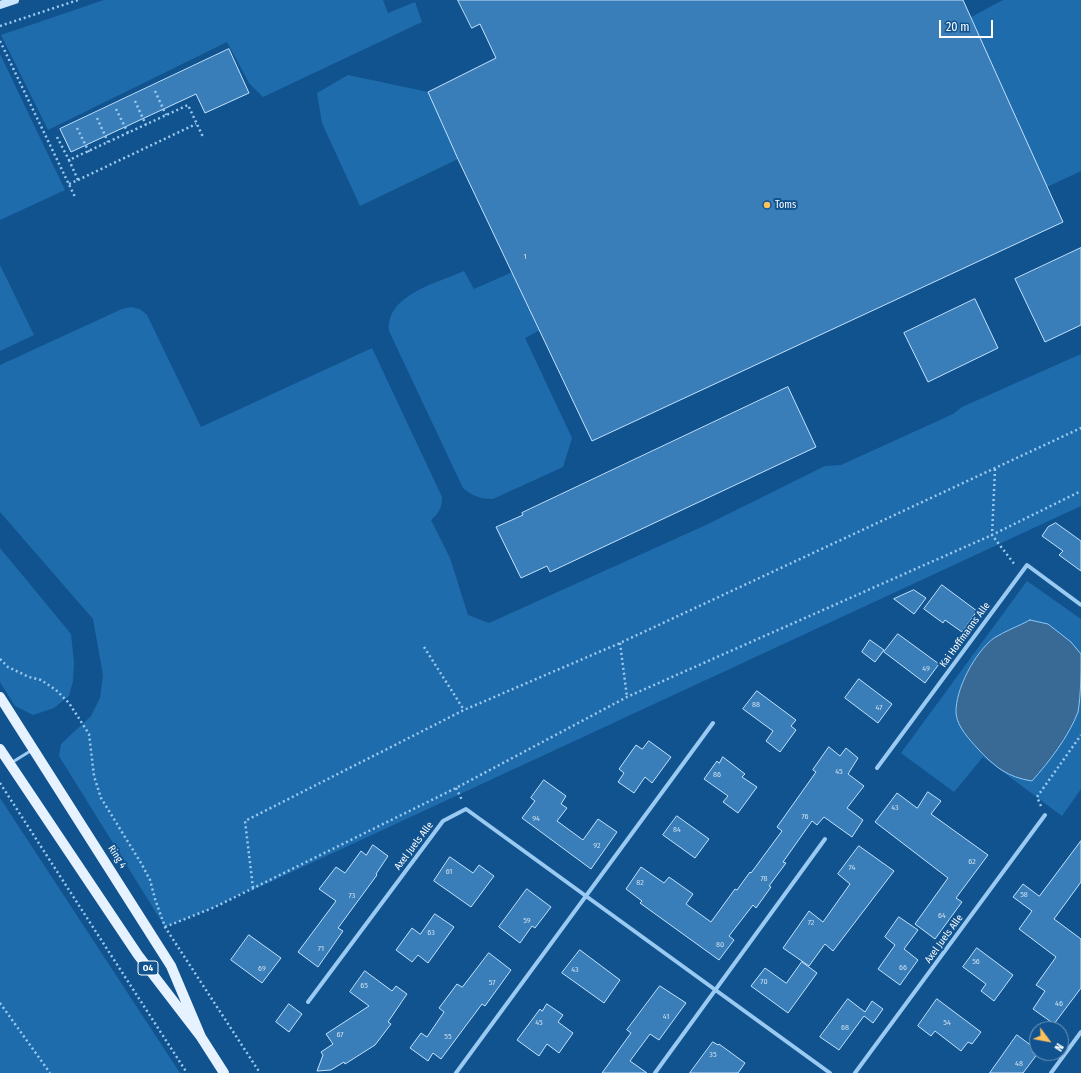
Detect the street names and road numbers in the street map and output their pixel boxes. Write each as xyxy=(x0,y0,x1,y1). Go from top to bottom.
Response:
street label: Kai Hoffmanns Alle xyxy=(937,600,993,670)
street label: Axel Juels Alle xyxy=(392,820,436,872)
street label: Ring 4 xyxy=(105,843,129,871)
street label: Axel Juels Alle xyxy=(922,912,966,966)
road number: O4 xyxy=(138,961,158,975)

